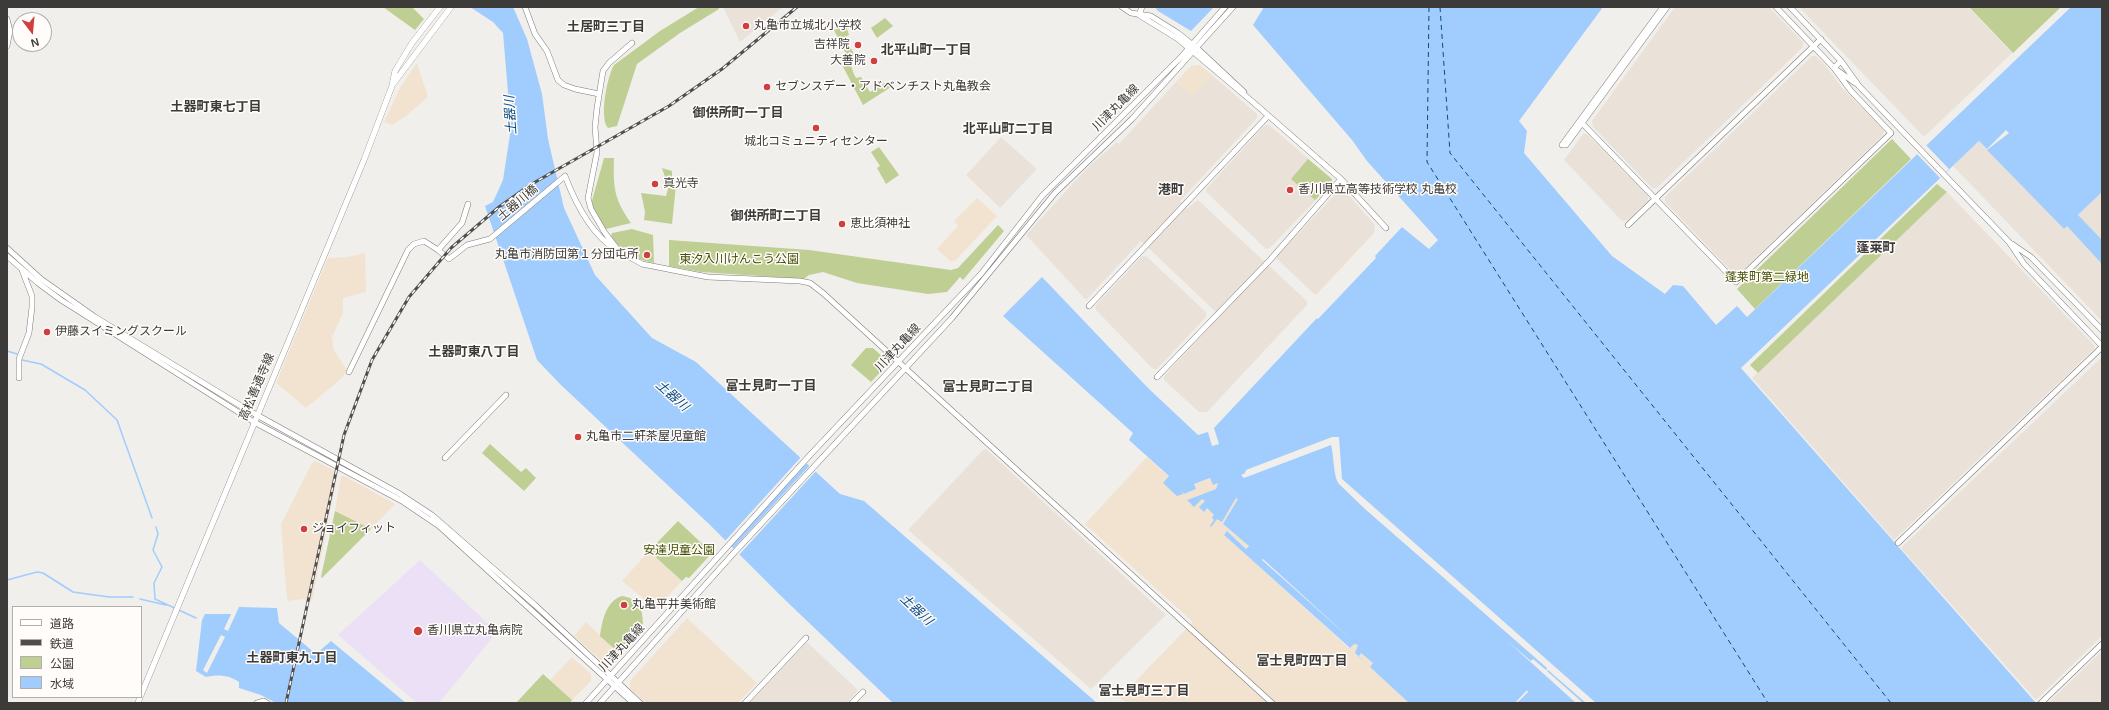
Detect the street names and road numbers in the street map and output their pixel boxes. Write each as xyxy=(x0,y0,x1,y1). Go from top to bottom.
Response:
street label: 川津丸亀線 xyxy=(1090,82,1142,134)
street label: 土器川橋 xyxy=(495,182,541,224)
street label: 川津丸亀線 xyxy=(872,321,924,375)
street label: 高松善通寺線 xyxy=(236,351,278,423)
street label: 川津丸亀線 xyxy=(596,621,648,675)

